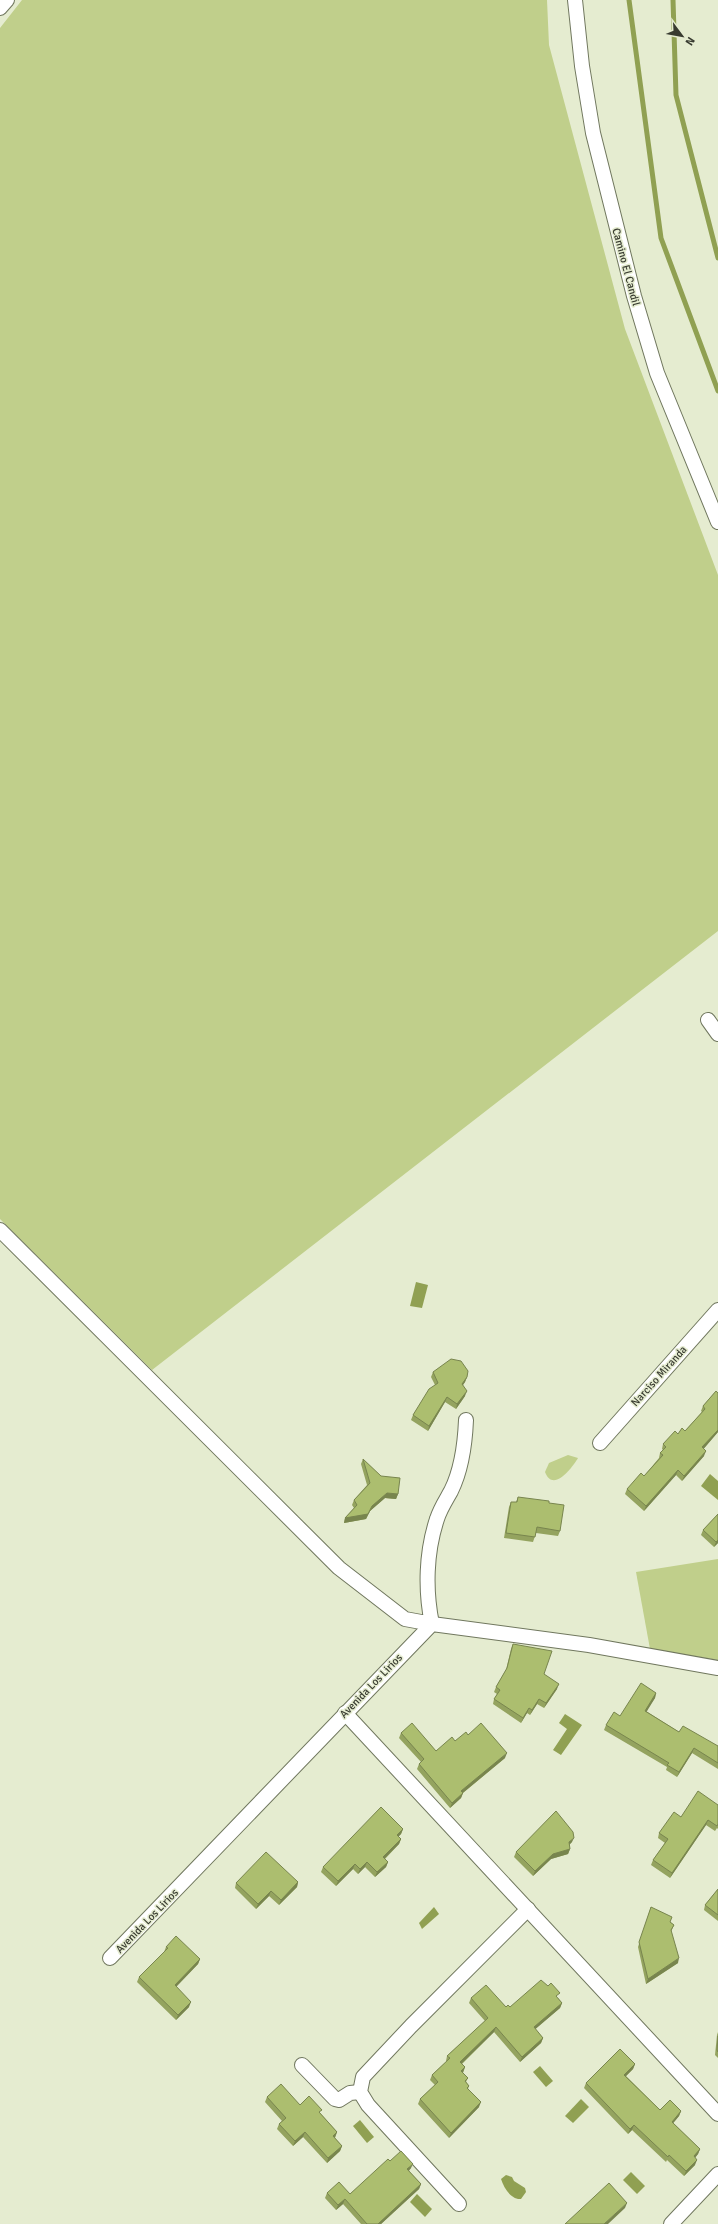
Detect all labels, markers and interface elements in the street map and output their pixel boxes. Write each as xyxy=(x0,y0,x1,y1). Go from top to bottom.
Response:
north arrow xyxy=(662,16,702,56)
text: N xyxy=(683,34,698,48)
street label: Camino El Candil xyxy=(609,227,643,307)
street label: Narciso Miranda xyxy=(628,1343,690,1409)
street label: Avenida Los Lirios xyxy=(337,1651,405,1721)
street label: Avenida Los Lirios xyxy=(113,1886,181,1956)

